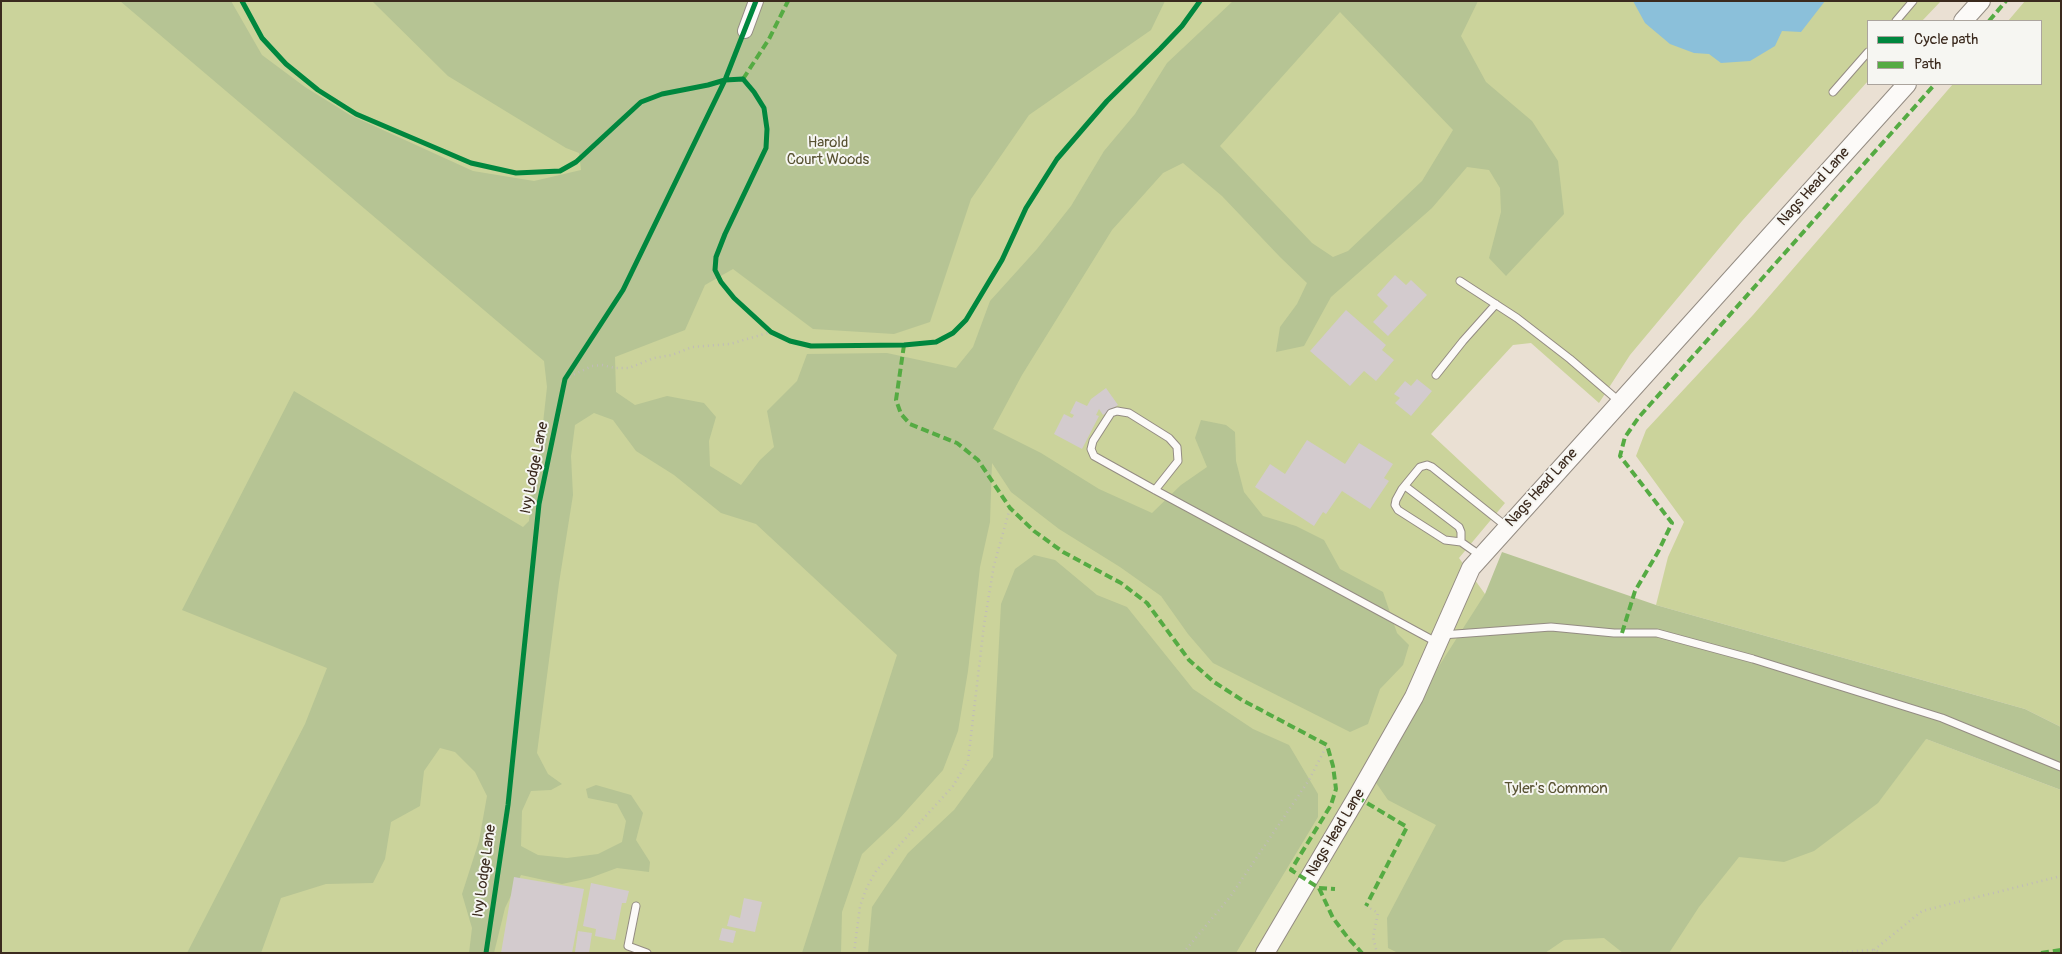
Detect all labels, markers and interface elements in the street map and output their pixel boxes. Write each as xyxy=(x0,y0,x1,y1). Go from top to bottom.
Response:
legend xyxy=(1867,20,2042,85)
text: Cycle path xyxy=(1914,30,1978,49)
text: Path xyxy=(1914,55,1941,74)
park label: Harold Court Woods xyxy=(787,134,869,169)
street label: Nags Head Lane xyxy=(1774,144,1854,230)
street label: Ivy Lodge Lane xyxy=(517,420,553,516)
street label: Nags Head Lane xyxy=(1502,445,1582,531)
park label: Tyler's Common xyxy=(1504,780,1608,798)
street label: Nags Head Lane xyxy=(1303,786,1369,880)
street label: Ivy Lodge Lane xyxy=(470,823,500,919)

